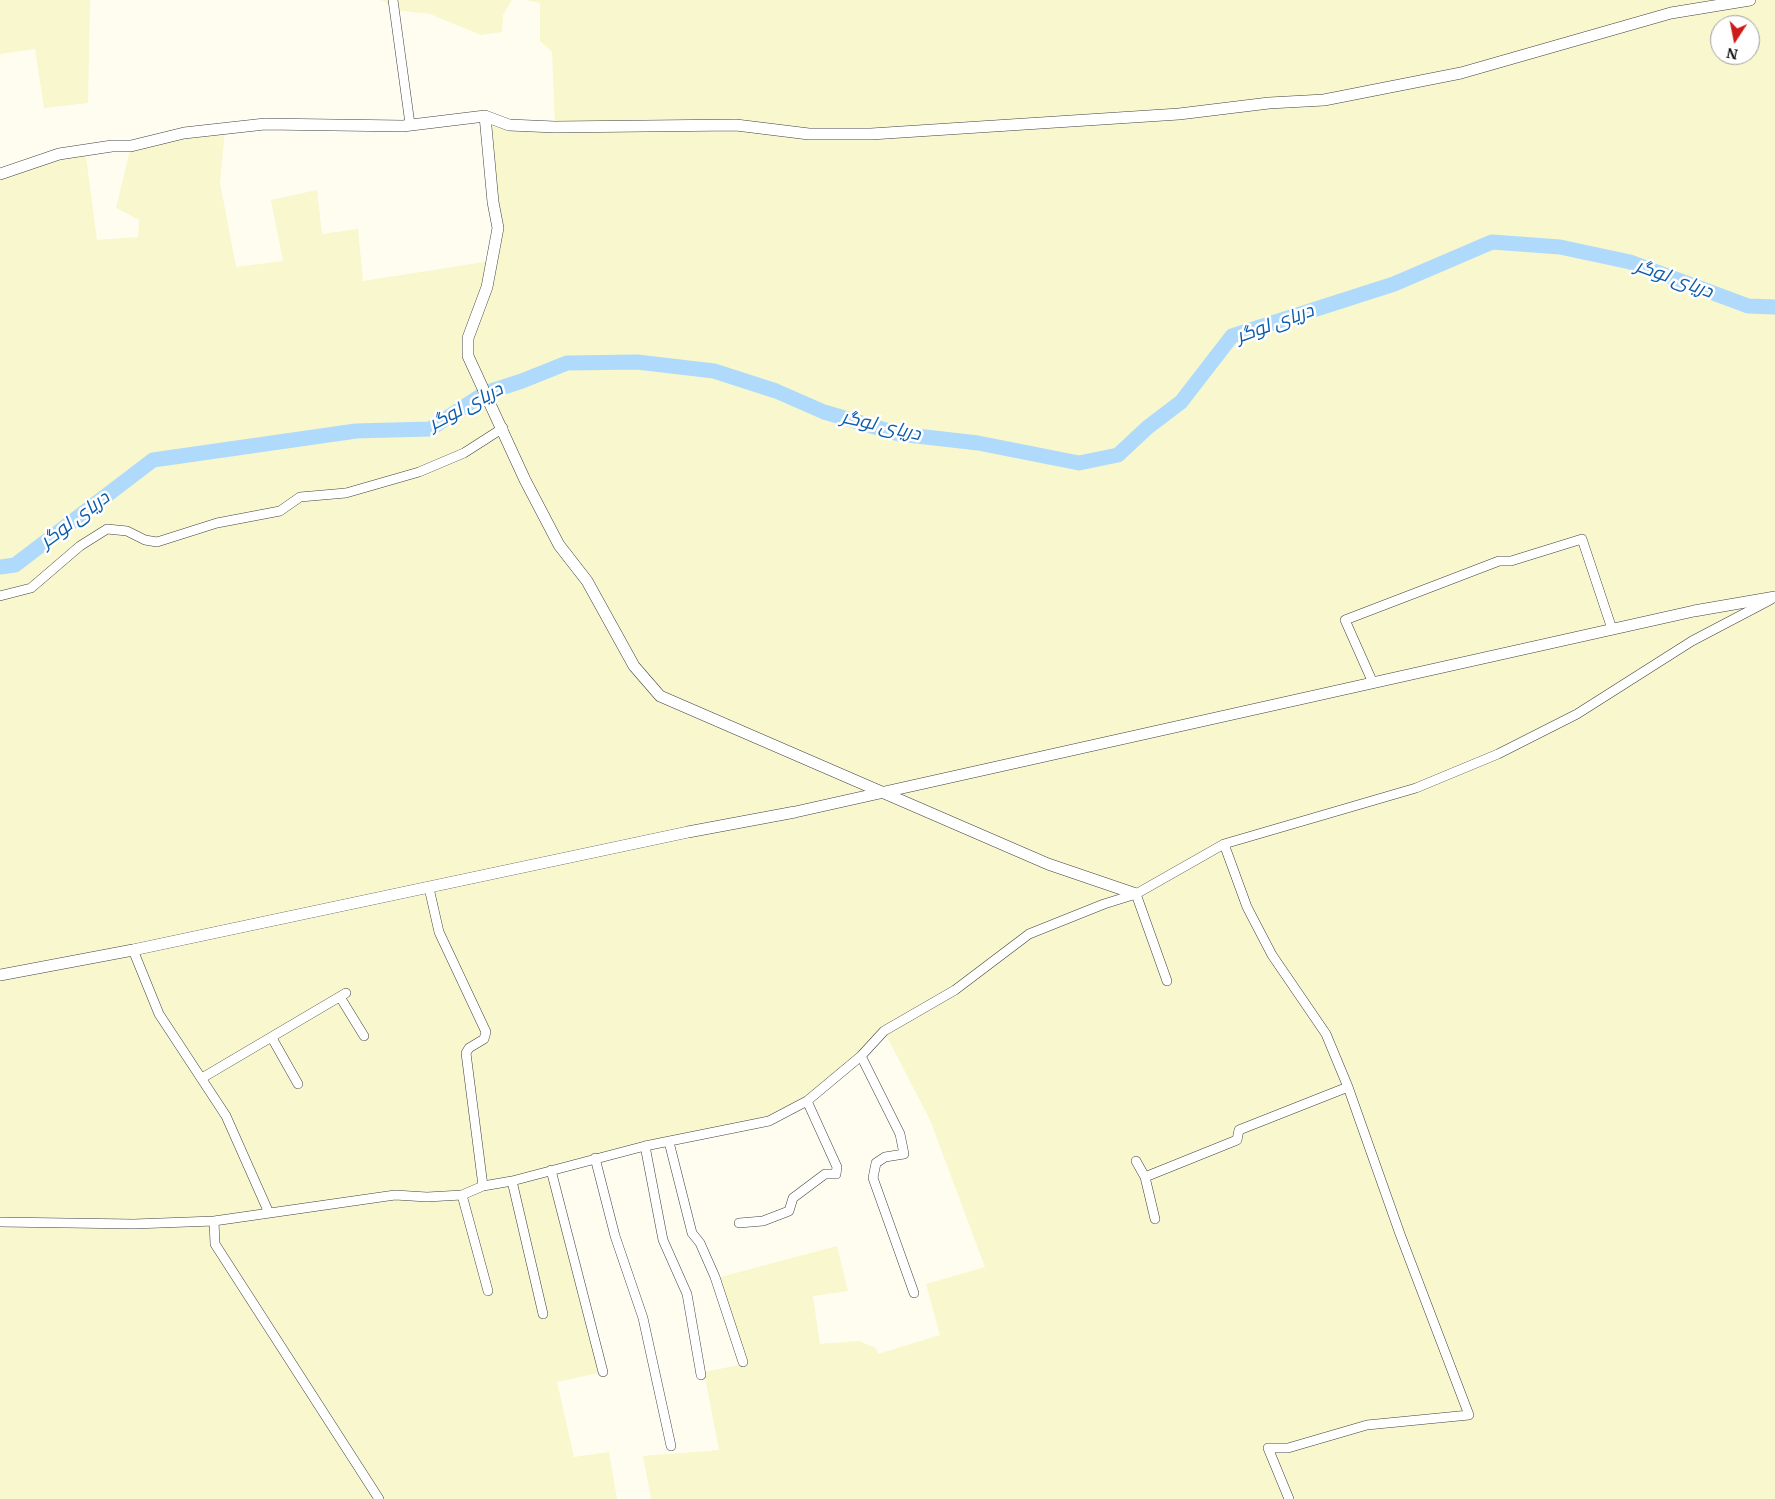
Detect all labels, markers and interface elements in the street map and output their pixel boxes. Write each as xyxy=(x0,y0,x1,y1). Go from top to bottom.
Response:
north arrow xyxy=(1710,15,1760,65)
text: N xyxy=(1725,44,1739,64)
water label: دریای لوگر xyxy=(1632,254,1716,304)
water label: دریای لوگر xyxy=(1233,299,1317,349)
water label: دریای لوگر xyxy=(425,378,507,436)
water label: دریای لوگر xyxy=(839,406,923,446)
water label: دریای لوگر xyxy=(36,487,114,553)

